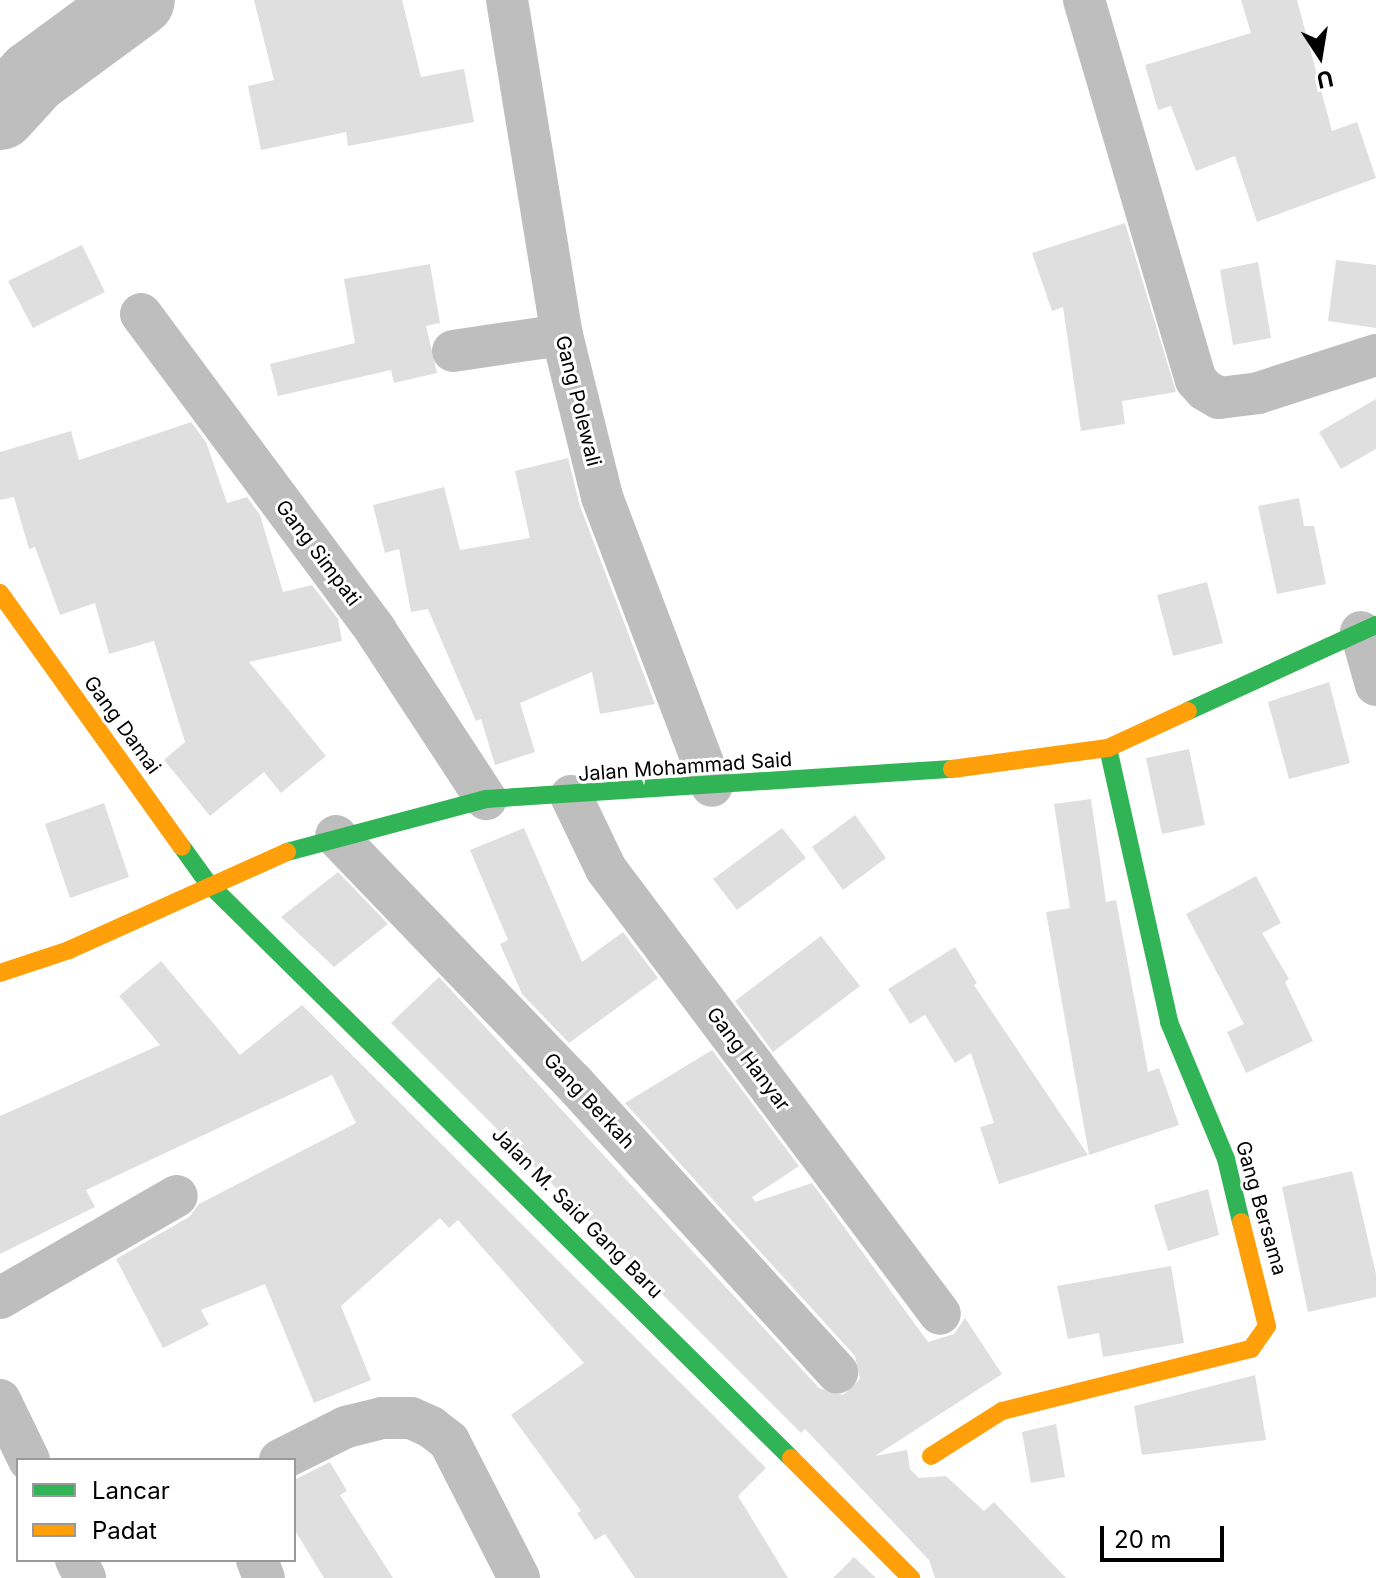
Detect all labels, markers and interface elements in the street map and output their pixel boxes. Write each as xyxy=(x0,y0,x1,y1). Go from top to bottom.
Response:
north arrow xyxy=(1280,16,1360,96)
text: U xyxy=(1314,65,1336,94)
street label: Gang Polewali xyxy=(550,333,606,469)
street label: Gang Simpati xyxy=(270,495,366,611)
street label: Gang Damai xyxy=(78,671,166,779)
street label: Jalan Mohammad Said xyxy=(577,748,793,786)
street label: Gang Hanyar xyxy=(701,1003,795,1115)
street label: Gang Berkah xyxy=(538,1048,640,1154)
street label: Jalan M. Said Gang Baru xyxy=(487,1123,667,1303)
street label: Gang Bersama xyxy=(1230,1138,1292,1278)
legend xyxy=(16,1458,296,1562)
text: Lancar xyxy=(92,1476,170,1505)
scale bar xyxy=(1104,1510,1228,1560)
text: Padat xyxy=(92,1516,157,1545)
text: 20 m xyxy=(1114,1525,1172,1554)

